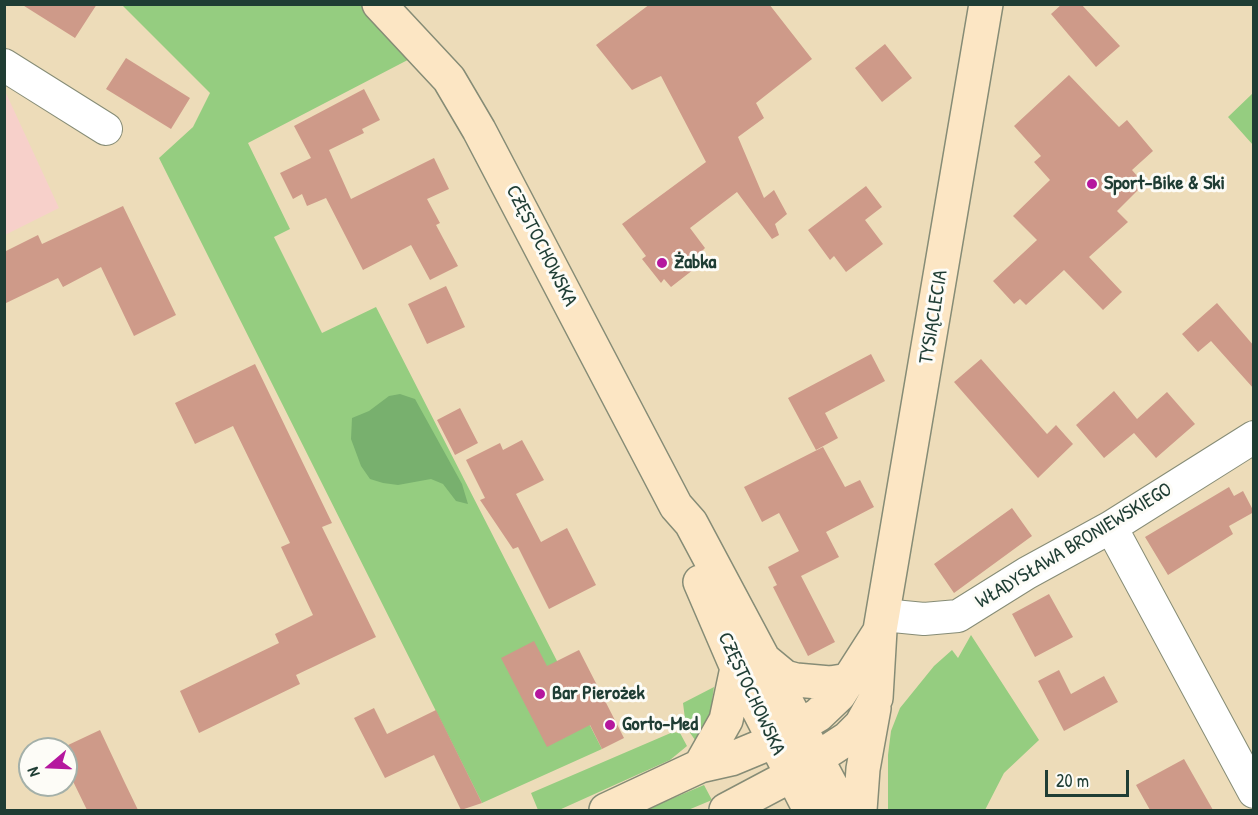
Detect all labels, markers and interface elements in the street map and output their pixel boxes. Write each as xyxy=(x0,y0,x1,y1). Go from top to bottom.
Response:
place label: Sport-Bike & Ski xyxy=(1104,172,1225,196)
marker: Sport-Bike & Ski xyxy=(1085,177,1099,191)
street label: CZĘSTOCHOWSKA xyxy=(500,181,582,311)
place label: Żabka xyxy=(674,251,716,275)
marker: Żabka xyxy=(655,256,669,270)
street label: TYSIĄCLECIA xyxy=(915,268,953,366)
street label: WŁADYSŁAWA BRONIEWSKIEGO xyxy=(971,478,1177,614)
street label: CZĘSTOCHOWSKA xyxy=(712,629,790,759)
place label: Bar Pierożek xyxy=(552,682,645,706)
marker: Bar Pierożek xyxy=(533,687,547,701)
place label: Gorto-Med xyxy=(622,713,698,737)
marker: Gorto-Med xyxy=(603,718,617,732)
north arrow xyxy=(18,737,78,797)
scale bar xyxy=(1048,758,1132,796)
text: N xyxy=(21,765,45,780)
text: 20 m xyxy=(1056,768,1089,793)

